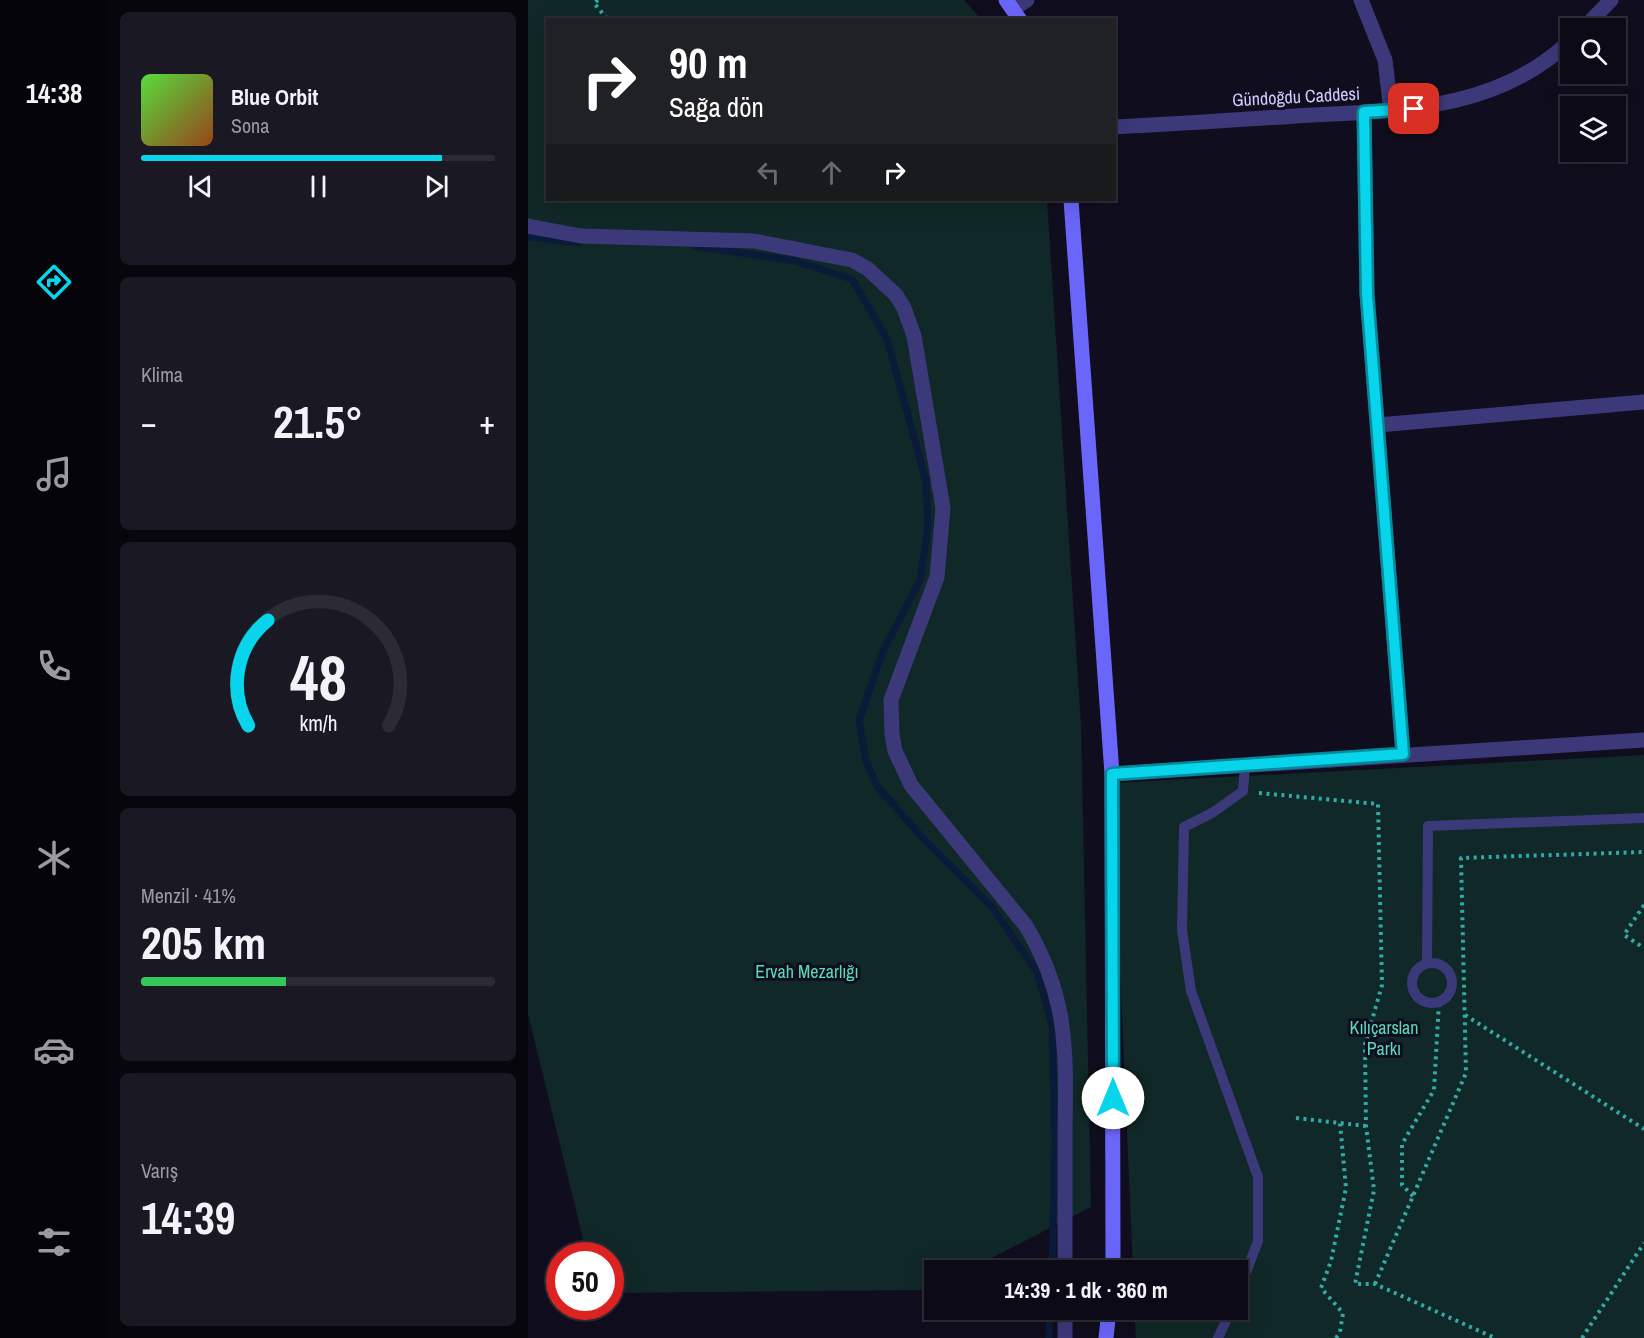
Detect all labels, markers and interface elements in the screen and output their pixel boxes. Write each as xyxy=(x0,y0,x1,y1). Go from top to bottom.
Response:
map controls xyxy=(1560,18,1626,162)
button: search xyxy=(1560,18,1626,84)
text: 90 m xyxy=(669,35,748,91)
icon: right xyxy=(570,42,648,120)
text: 14:38 xyxy=(26,75,82,111)
street label: Gündoğdu Caddesi xyxy=(1231,81,1361,112)
text: Blue Orbit xyxy=(231,82,318,112)
pin xyxy=(1388,83,1439,134)
text: Sağa dön xyxy=(669,89,764,125)
icon: arrive xyxy=(1397,92,1430,125)
button: layers xyxy=(1560,96,1626,162)
text: Sona xyxy=(231,112,269,139)
icon: left xyxy=(752,156,785,189)
icon: ahead xyxy=(815,156,848,189)
icon: right xyxy=(878,156,911,189)
icon: previous xyxy=(184,170,217,203)
icon: pause xyxy=(302,170,335,203)
icon: next xyxy=(420,170,453,203)
icon: directions xyxy=(33,261,75,303)
text: Klima xyxy=(141,361,183,388)
text: 21.5° xyxy=(273,391,363,452)
text: − xyxy=(141,400,157,444)
text: + xyxy=(479,400,495,444)
icon: music xyxy=(33,453,75,495)
text: 48 xyxy=(290,635,346,719)
icon: phone xyxy=(33,645,75,687)
text: km/h xyxy=(299,709,337,738)
icon: climate xyxy=(33,837,75,879)
text: Menzil · 41% xyxy=(141,882,236,909)
text: 205 km xyxy=(141,912,266,973)
park label: Ervah Mezarlığı xyxy=(755,959,859,984)
park label: Kılıçarslan Parkı xyxy=(1350,1015,1418,1061)
icon: car xyxy=(33,1029,75,1071)
position arrow xyxy=(1081,1066,1145,1130)
text: Varış xyxy=(141,1157,178,1184)
text: 14:39 xyxy=(141,1187,235,1248)
icon: filters xyxy=(33,1221,75,1263)
speed limit sign: 50 xyxy=(546,1242,624,1320)
text: 14:39 · 1 dk · 360 m xyxy=(1004,1275,1168,1305)

